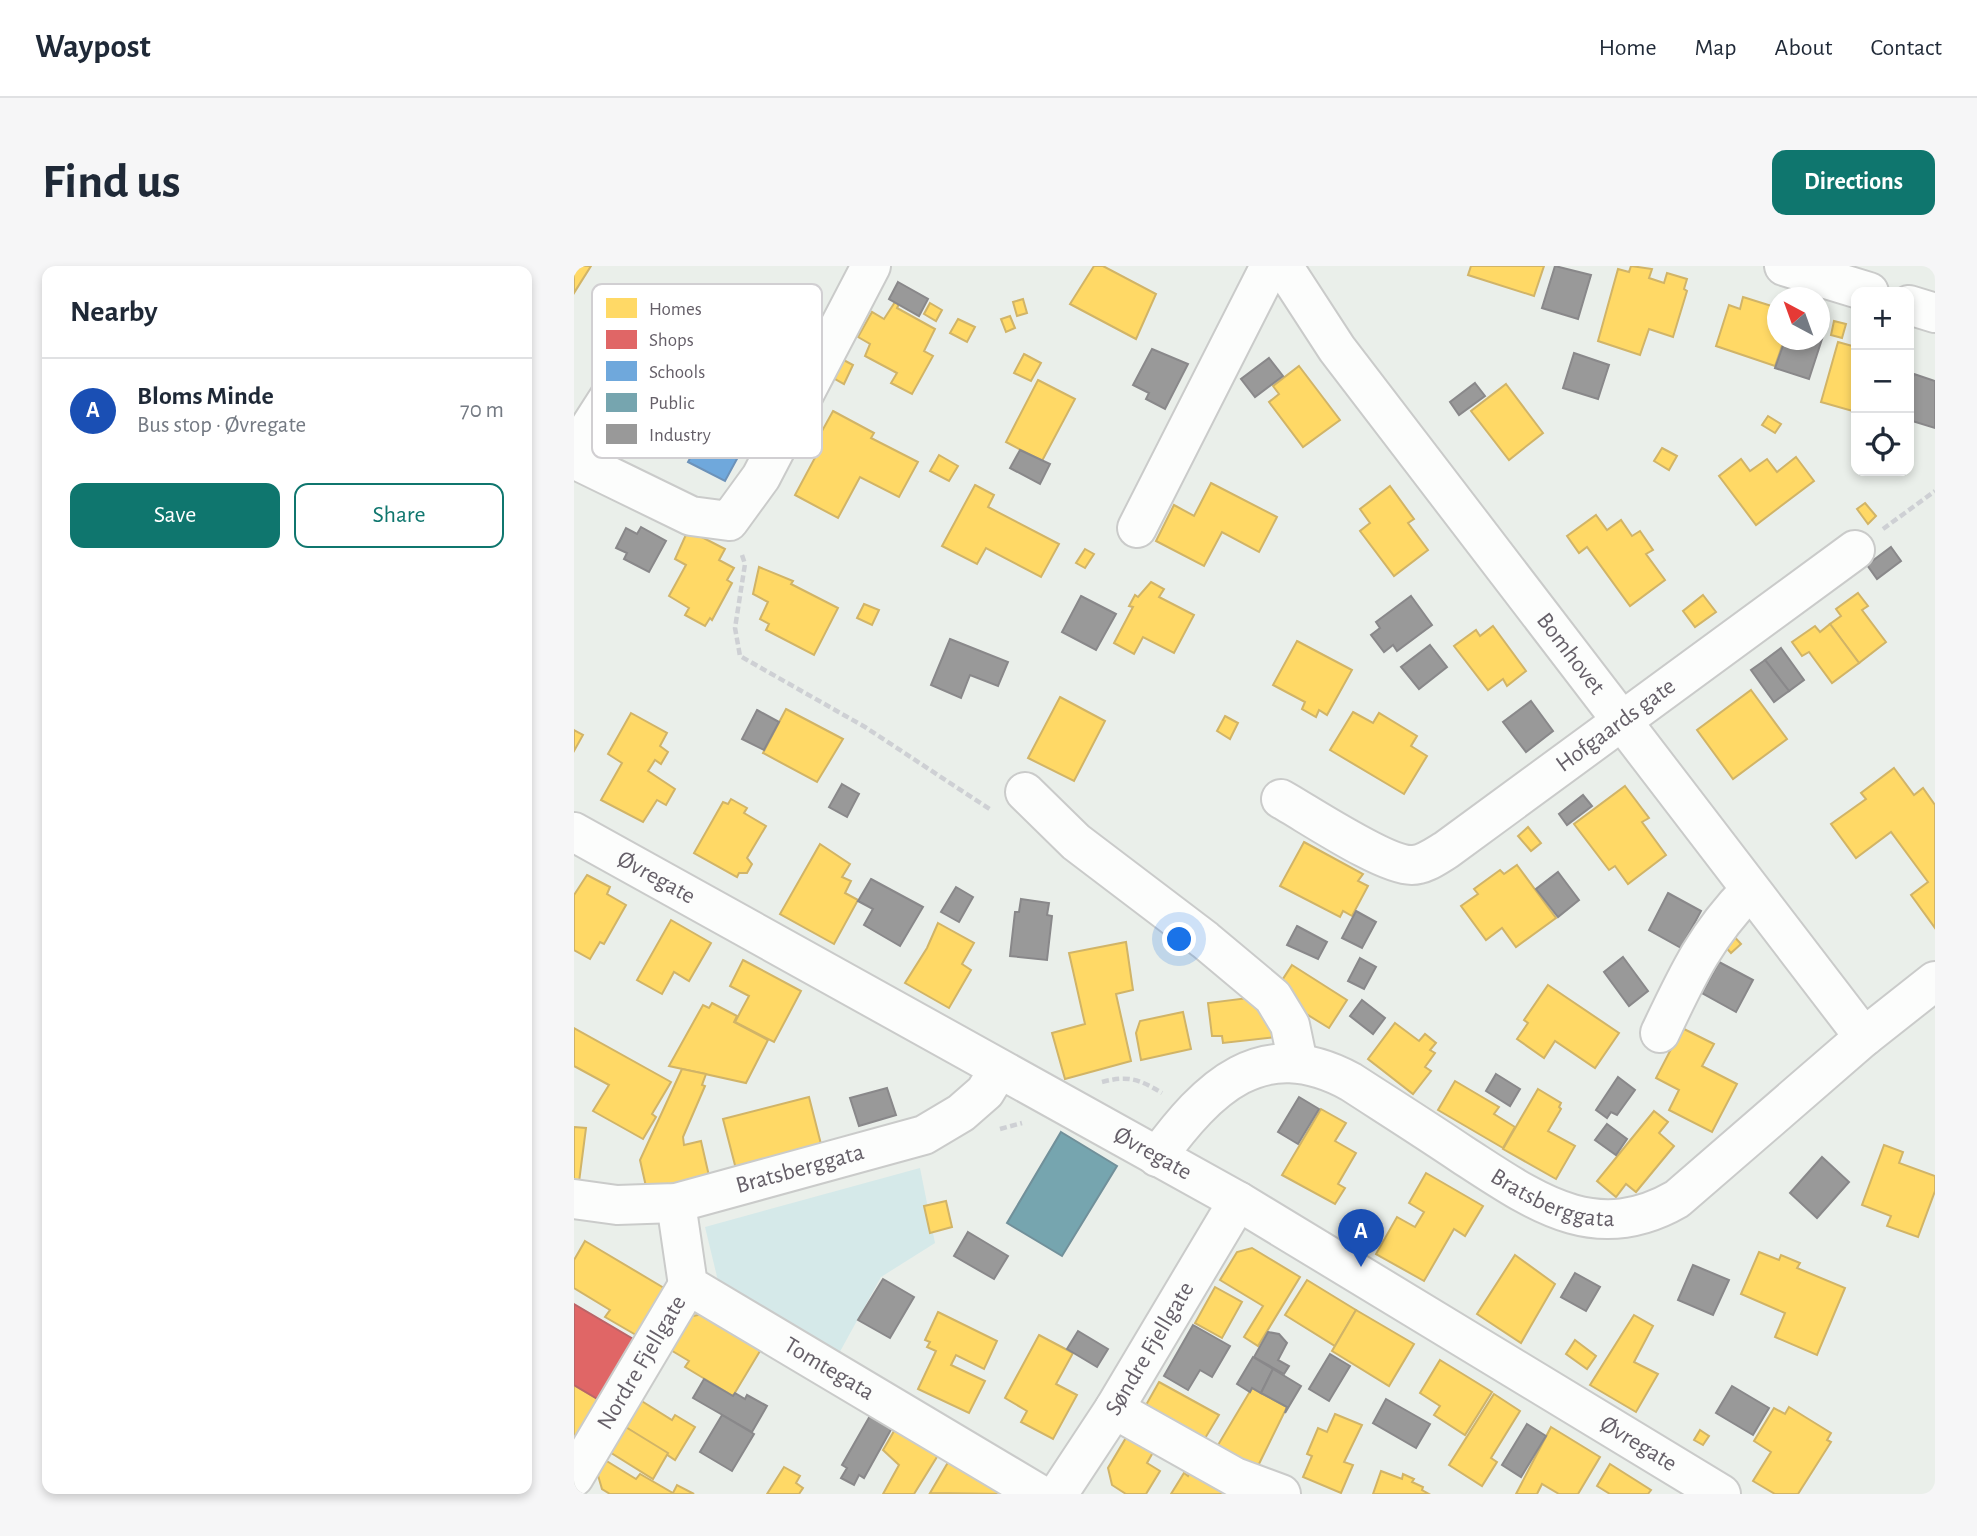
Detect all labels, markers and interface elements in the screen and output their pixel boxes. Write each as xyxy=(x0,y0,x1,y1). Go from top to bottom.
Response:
text: Waypost xyxy=(35,31,151,64)
text: Home xyxy=(1599,36,1657,60)
text: Map xyxy=(1695,36,1737,60)
text: About xyxy=(1775,36,1832,60)
text: Contact xyxy=(1870,36,1942,60)
button: Directions xyxy=(1772,150,1935,215)
text: Find us xyxy=(42,158,181,207)
legend xyxy=(592,284,822,458)
north arrow xyxy=(1767,287,1830,350)
map controls xyxy=(1851,287,1914,476)
button: + xyxy=(1851,287,1914,350)
text: Nearby xyxy=(70,297,158,327)
text: Homes xyxy=(649,300,702,319)
text: Shops xyxy=(649,331,694,350)
button: − xyxy=(1851,350,1914,413)
text: Schools xyxy=(649,363,705,382)
text: Bloms Minde xyxy=(137,383,274,409)
text: Public xyxy=(649,394,695,413)
text: A xyxy=(86,399,100,422)
text: 70 m xyxy=(460,399,504,422)
button: locate xyxy=(1851,413,1914,476)
text: Bus stop · Øvregate xyxy=(137,414,306,437)
text: Industry xyxy=(649,426,711,445)
button: Save xyxy=(70,483,280,548)
button: Share xyxy=(294,483,504,548)
street label: Bomhovet xyxy=(1532,608,1609,699)
street label: Hofgaards gate xyxy=(1552,674,1680,777)
street label: Øvregate xyxy=(613,847,699,909)
your location xyxy=(1162,922,1196,956)
street label: Øvregate xyxy=(1110,1122,1196,1185)
street label: Bratsberggata xyxy=(733,1140,867,1198)
street label: Bratsberggata xyxy=(1486,1164,1615,1231)
pin: A xyxy=(1338,1209,1384,1267)
street label: Søndre Fjellgate xyxy=(1101,1278,1199,1420)
street label: Nordre Fjellgate xyxy=(593,1292,691,1434)
street label: Tomtegata xyxy=(780,1333,878,1405)
street label: Øvregate xyxy=(1596,1412,1681,1476)

